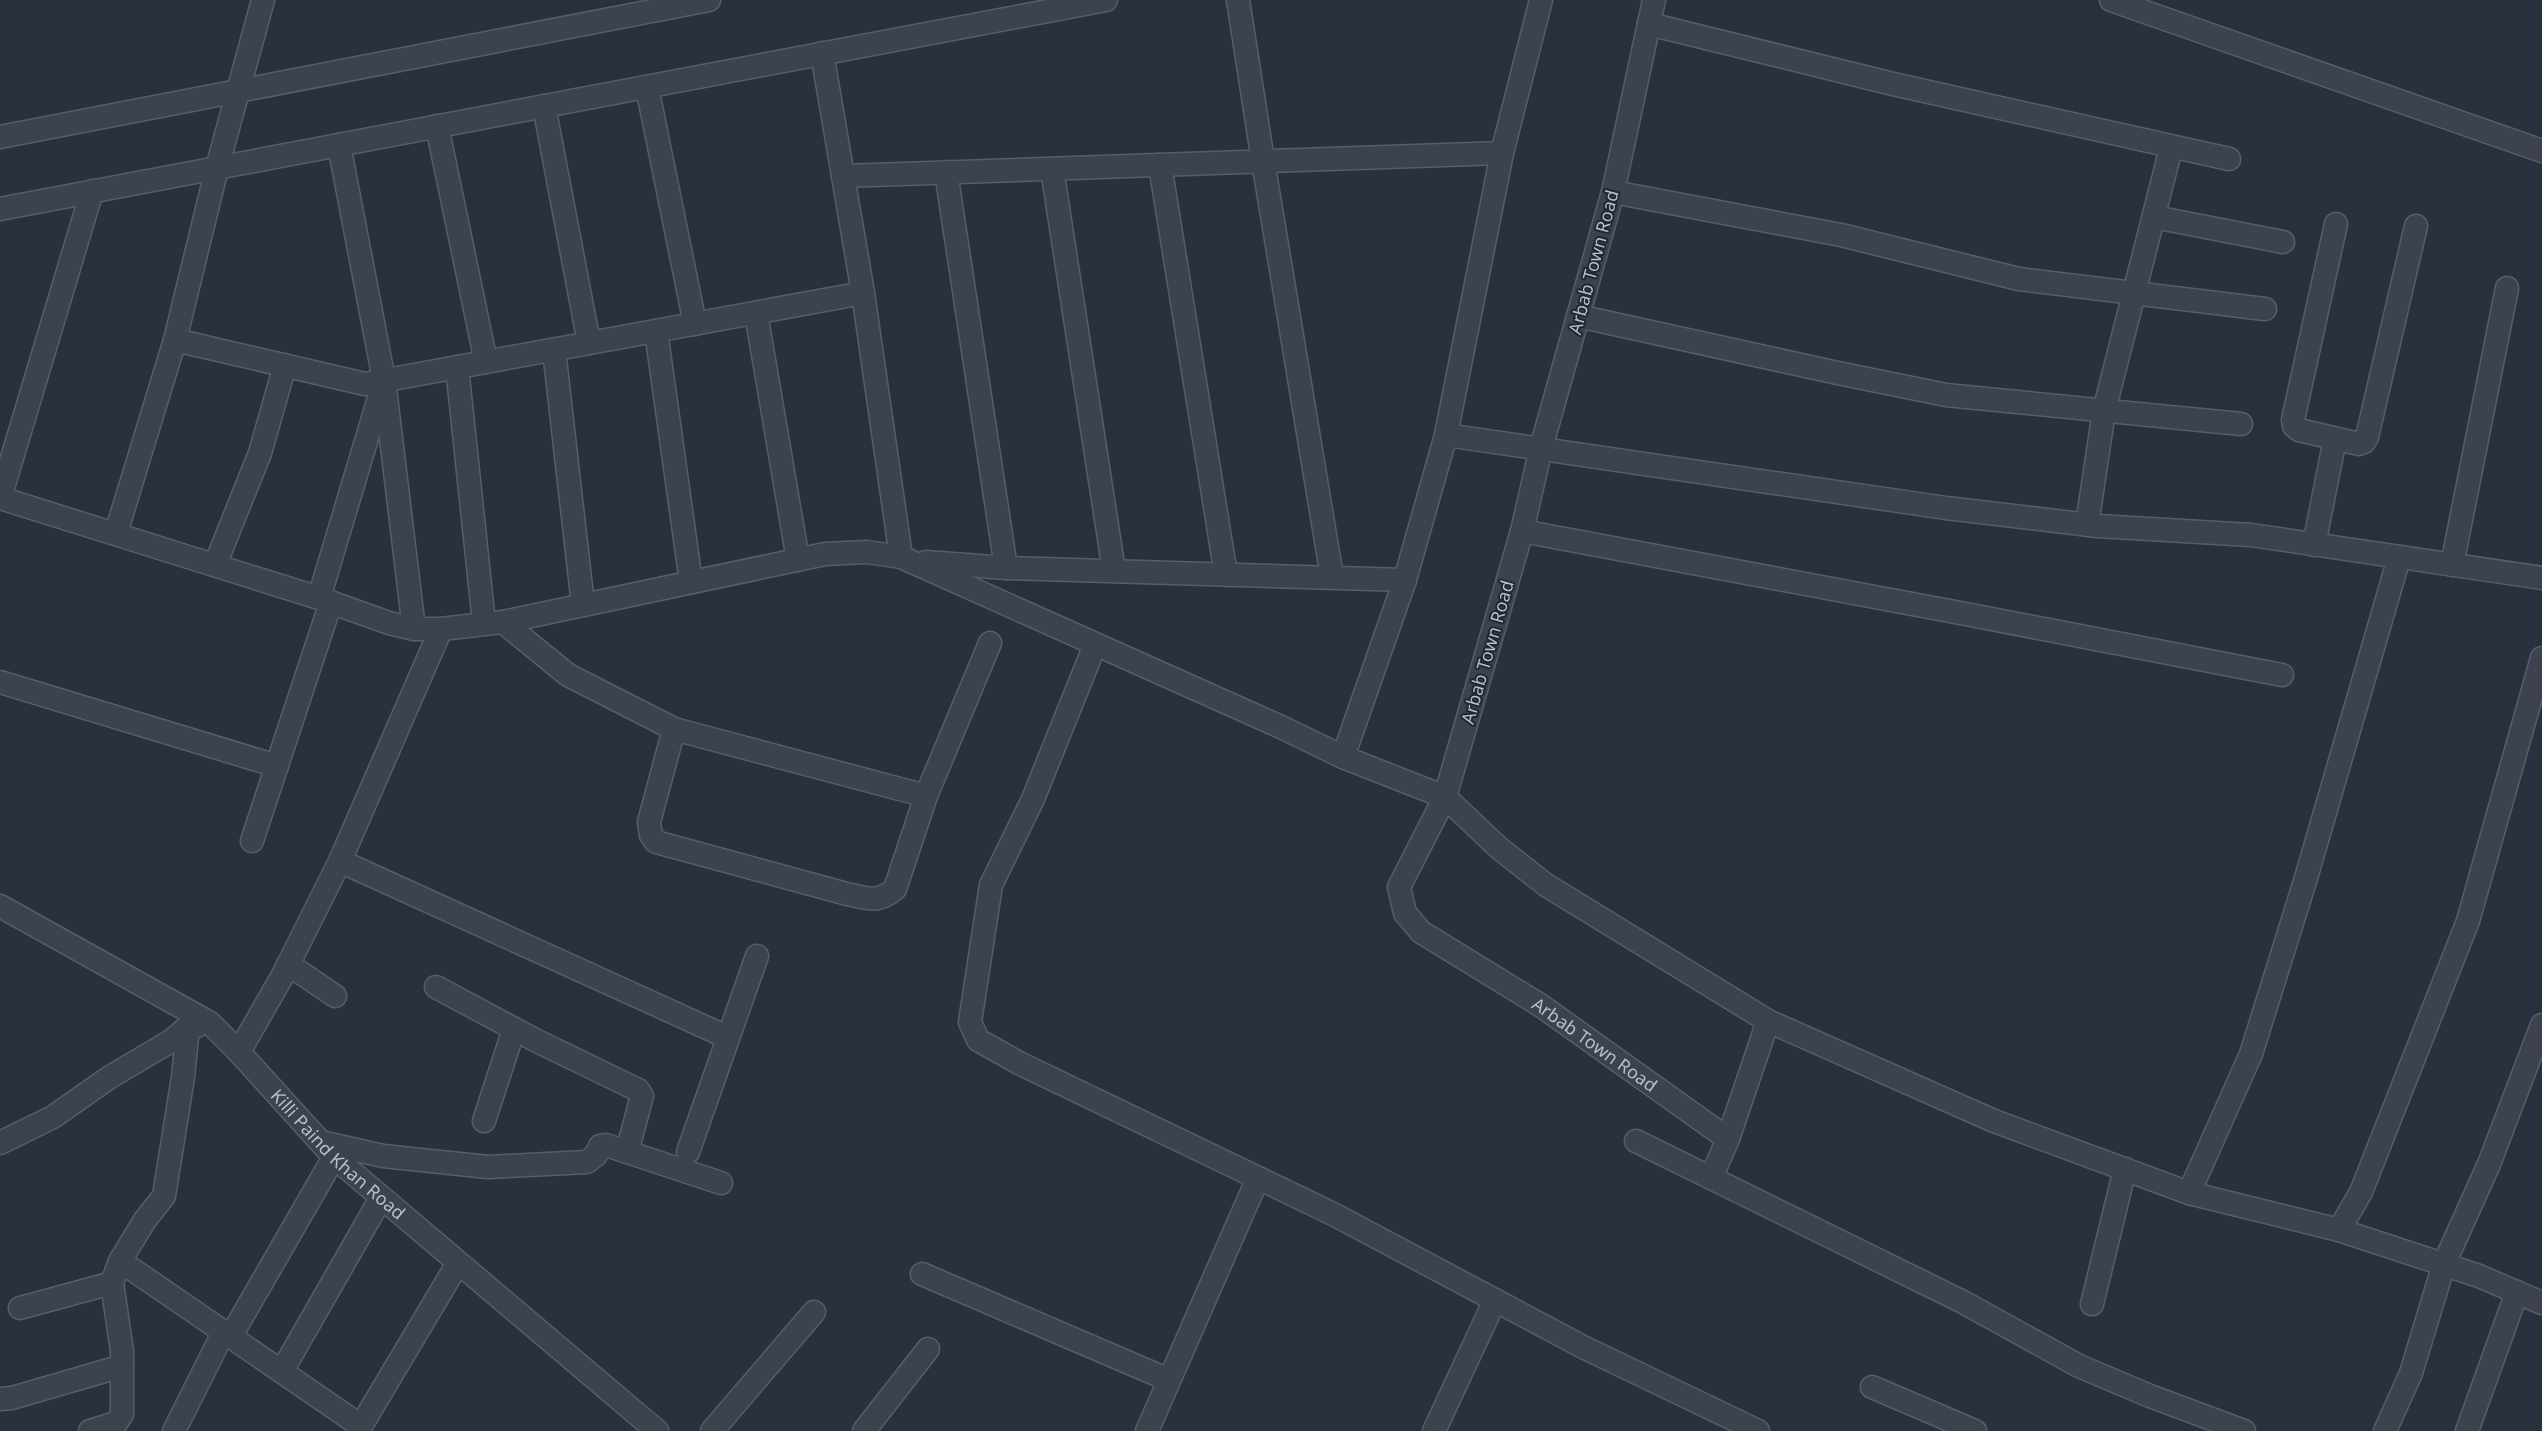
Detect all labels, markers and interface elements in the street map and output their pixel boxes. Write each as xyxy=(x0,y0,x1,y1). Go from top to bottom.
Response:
street label: Arbab Town Road xyxy=(1562,187,1624,337)
street label: Arbab Town Road xyxy=(1455,577,1519,727)
street label: Arbab Town Road xyxy=(1528,991,1662,1097)
street label: Killi Paind Khan Road xyxy=(266,1084,411,1225)

